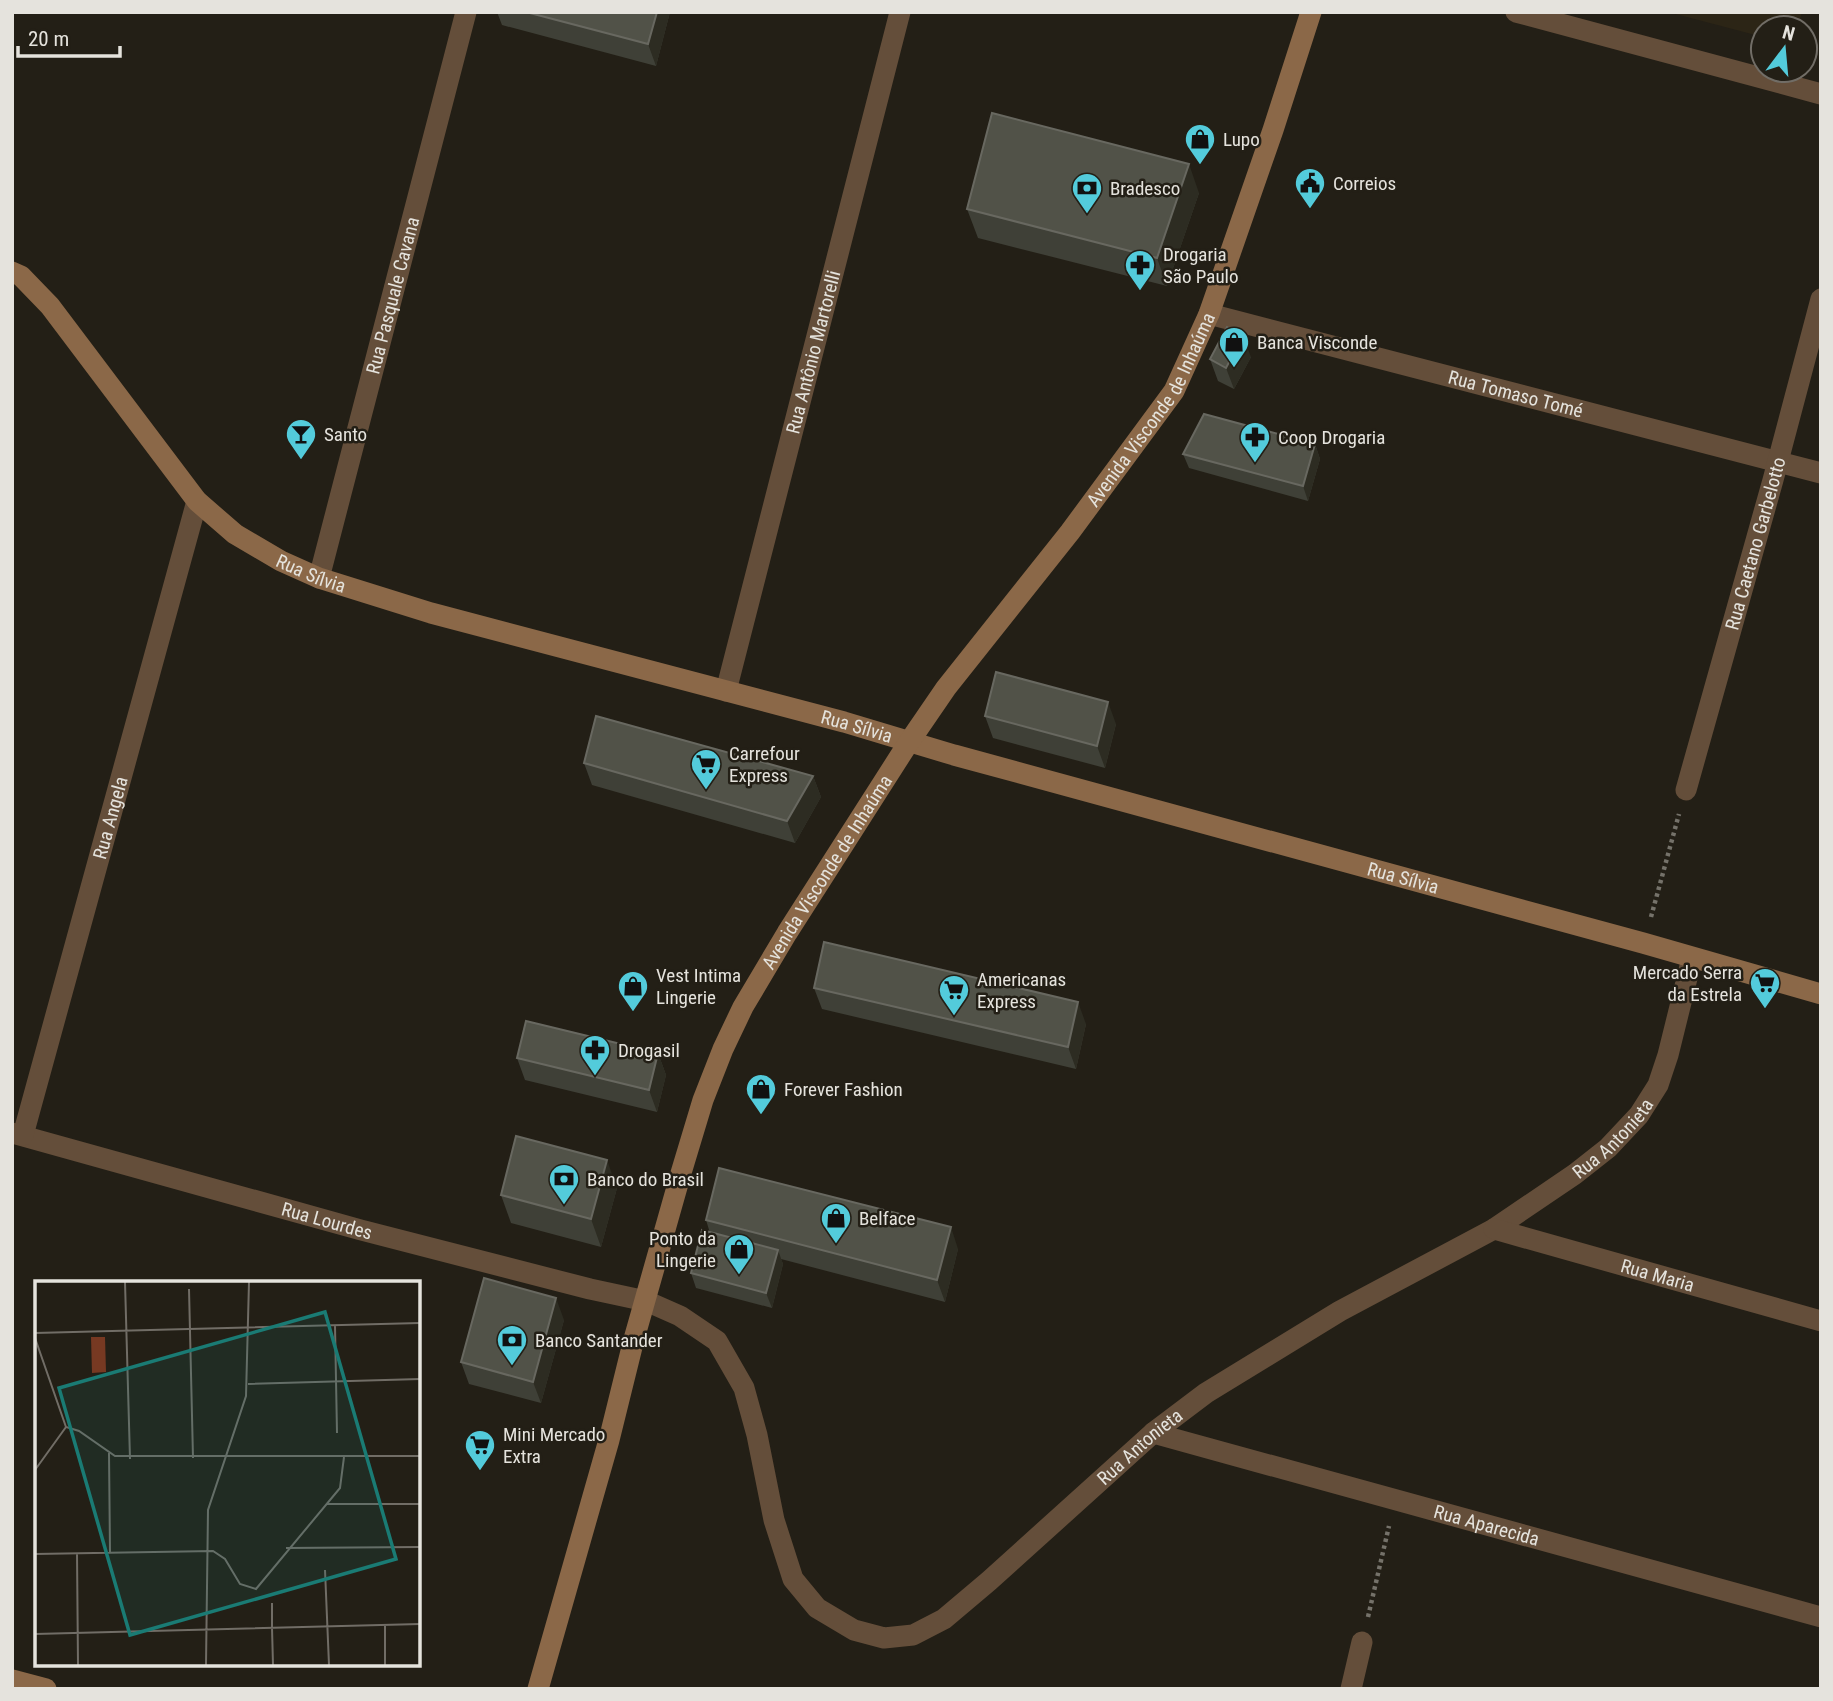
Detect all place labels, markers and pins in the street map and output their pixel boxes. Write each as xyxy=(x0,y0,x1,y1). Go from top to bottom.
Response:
shop icon: Lupo xyxy=(1183,122,1217,166)
place label: Lupo xyxy=(1223,128,1260,151)
public building icon: Correios xyxy=(1293,166,1327,210)
bank icon: Bradesco xyxy=(1070,171,1104,215)
place label: Correios xyxy=(1333,172,1396,195)
place label: Bradesco xyxy=(1110,177,1180,200)
place label: Drogaria São Paulo xyxy=(1163,243,1238,288)
pharmacy icon: Drogaria São Paulo xyxy=(1123,248,1157,292)
shop icon: Banca Visconde xyxy=(1217,325,1251,369)
place label: Banca Visconde xyxy=(1257,331,1378,354)
bar icon: Santo xyxy=(284,417,318,461)
pharmacy icon: Coop Drogaria xyxy=(1238,420,1272,464)
place label: Santo xyxy=(324,423,367,446)
place label: Coop Drogaria xyxy=(1278,426,1385,449)
place label: Carrefour Express xyxy=(729,742,800,787)
supermarket icon: Carrefour Express xyxy=(689,747,723,791)
place label: Mercado Serra da Estrela xyxy=(1633,961,1742,1006)
place label: Vest Intima Lingerie xyxy=(656,964,741,1009)
supermarket icon: Mercado Serra da Estrela xyxy=(1748,966,1782,1010)
place label: Americanas Express xyxy=(977,968,1066,1013)
shop icon: Vest Intima Lingerie xyxy=(616,969,650,1013)
supermarket icon: Americanas Express xyxy=(937,973,971,1017)
pharmacy icon: Drogasil xyxy=(578,1033,612,1077)
place label: Drogasil xyxy=(618,1039,680,1062)
shop icon: Forever Fashion xyxy=(744,1072,778,1116)
place label: Forever Fashion xyxy=(784,1078,903,1101)
bank icon: Banco do Brasil xyxy=(547,1162,581,1206)
place label: Banco do Brasil xyxy=(587,1168,704,1191)
shop icon: Belface xyxy=(819,1201,853,1245)
place label: Belface xyxy=(859,1207,916,1230)
place label: Ponto da Lingerie xyxy=(649,1227,716,1272)
shop icon: Ponto da Lingerie xyxy=(722,1232,756,1276)
bank icon: Banco Santander xyxy=(495,1323,529,1367)
place label: Banco Santander xyxy=(535,1329,663,1352)
place label: Mini Mercado Extra xyxy=(503,1423,605,1468)
supermarket icon: Mini Mercado Extra xyxy=(463,1428,497,1472)

